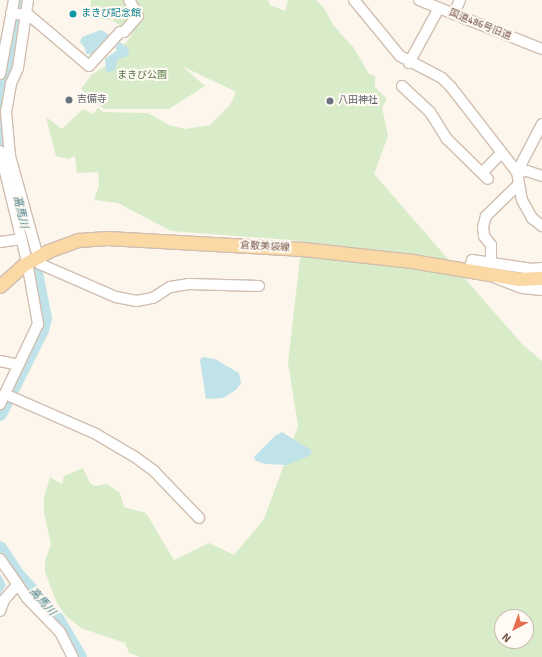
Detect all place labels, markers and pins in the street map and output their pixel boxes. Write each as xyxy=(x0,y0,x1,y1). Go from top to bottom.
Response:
place label: まきび記念館 xyxy=(81,8,141,20)
marker: まきび記念館 xyxy=(68,9,78,19)
place label: 吉備寺 xyxy=(77,94,107,106)
marker: 吉備寺 xyxy=(64,95,74,105)
place label: 八田神社 xyxy=(338,95,378,107)
marker: 八田神社 xyxy=(325,96,335,106)

